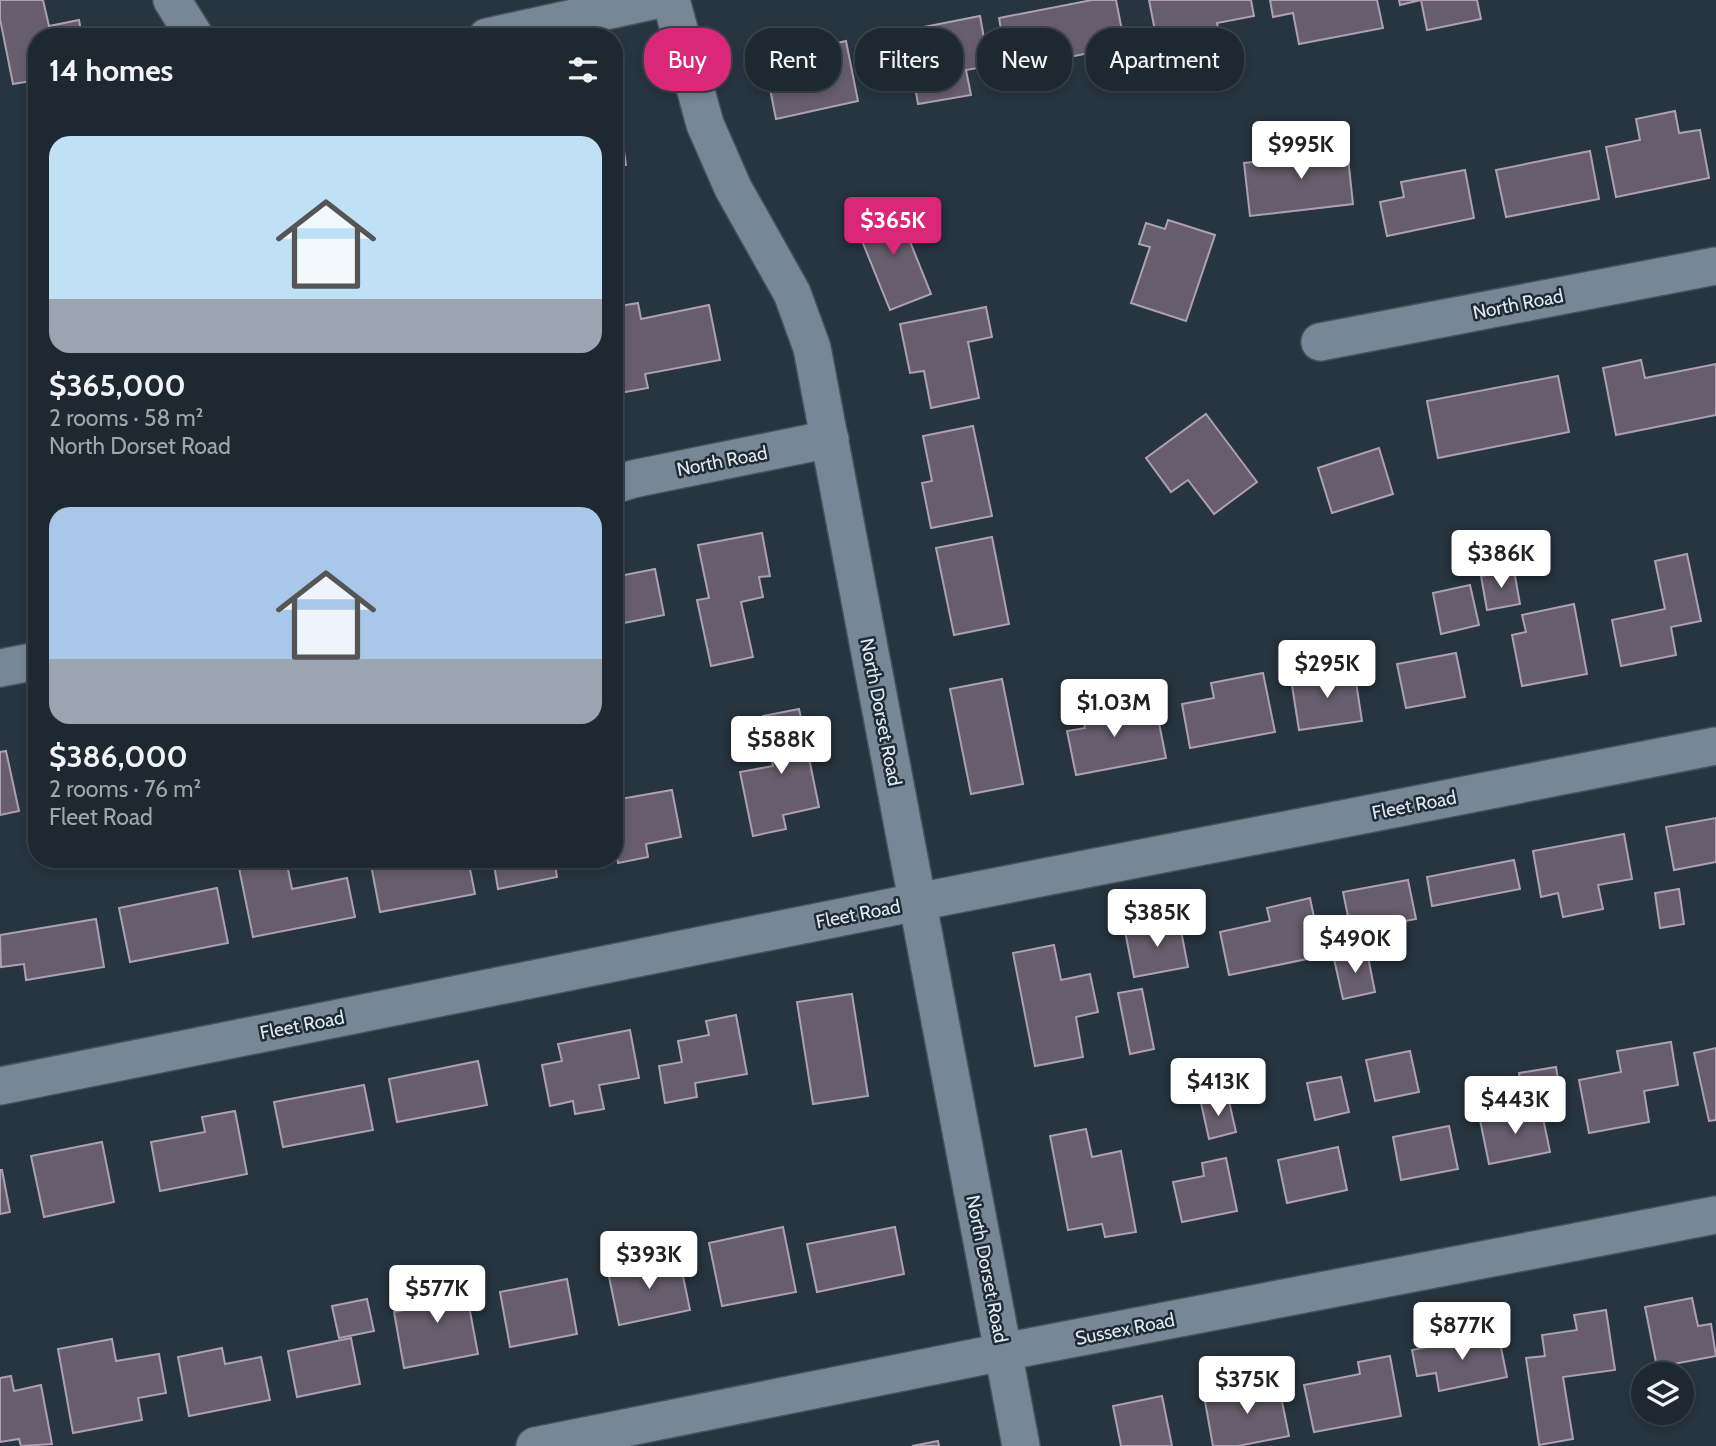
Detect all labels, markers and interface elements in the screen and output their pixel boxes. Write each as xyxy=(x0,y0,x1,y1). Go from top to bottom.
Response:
chip: Buy xyxy=(644,28,731,91)
chip: Rent xyxy=(745,28,841,91)
chip: Filters xyxy=(855,28,963,91)
chip: New xyxy=(977,28,1072,91)
chip: Apartment xyxy=(1086,28,1244,91)
icon: filters xyxy=(564,51,602,89)
text: 14 homes xyxy=(49,52,173,89)
pin: $995K xyxy=(1252,122,1350,181)
text: $995K xyxy=(1268,130,1334,158)
icon: home xyxy=(263,181,389,307)
pin: $365K xyxy=(844,198,942,257)
text: $365K xyxy=(860,206,926,234)
street label: North Road xyxy=(1471,284,1565,324)
text: $365,000 xyxy=(49,367,186,404)
text: 2 rooms · 58 m² xyxy=(49,404,203,432)
text: North Dorset Road xyxy=(49,432,231,460)
street label: North Road xyxy=(675,441,769,481)
pin: $386K xyxy=(1452,530,1550,590)
text: $386K xyxy=(1468,539,1534,567)
icon: home xyxy=(263,552,389,678)
street label: North Dorset Road xyxy=(855,636,907,788)
pin: $295K xyxy=(1278,640,1376,700)
text: $295K xyxy=(1294,649,1360,677)
pin: $1.03M xyxy=(1057,680,1171,739)
text: $1.03M xyxy=(1077,688,1151,716)
pin: $588K xyxy=(732,716,830,776)
text: $588K xyxy=(747,725,815,753)
text: $386,000 xyxy=(49,738,188,775)
text: 2 rooms · 76 m² xyxy=(49,775,201,803)
street label: Fleet Road xyxy=(1370,786,1458,824)
text: Fleet Road xyxy=(49,803,153,831)
pin: $385K xyxy=(1108,890,1206,949)
street label: Fleet Road xyxy=(814,895,902,933)
text: $385K xyxy=(1124,898,1190,926)
pin: $490K xyxy=(1306,916,1404,975)
text: $490K xyxy=(1319,924,1391,952)
street label: Fleet Road xyxy=(258,1006,346,1044)
pin: $413K xyxy=(1169,1058,1267,1118)
text: $413K xyxy=(1187,1067,1249,1095)
pin: $443K xyxy=(1466,1076,1564,1136)
text: $443K xyxy=(1481,1085,1549,1113)
street label: North Dorset Road xyxy=(961,1193,1013,1345)
pin: $393K xyxy=(600,1232,698,1291)
text: $393K xyxy=(616,1240,682,1268)
pin: $577K xyxy=(388,1266,486,1325)
text: $577K xyxy=(405,1274,469,1302)
pin: $877K xyxy=(1413,1302,1511,1362)
street label: Sussex Road xyxy=(1073,1308,1177,1350)
text: $877K xyxy=(1429,1311,1495,1339)
pin: $375K xyxy=(1198,1356,1296,1416)
map controls xyxy=(1631,1362,1694,1425)
button: layers xyxy=(1631,1362,1694,1425)
text: $375K xyxy=(1215,1365,1279,1393)

